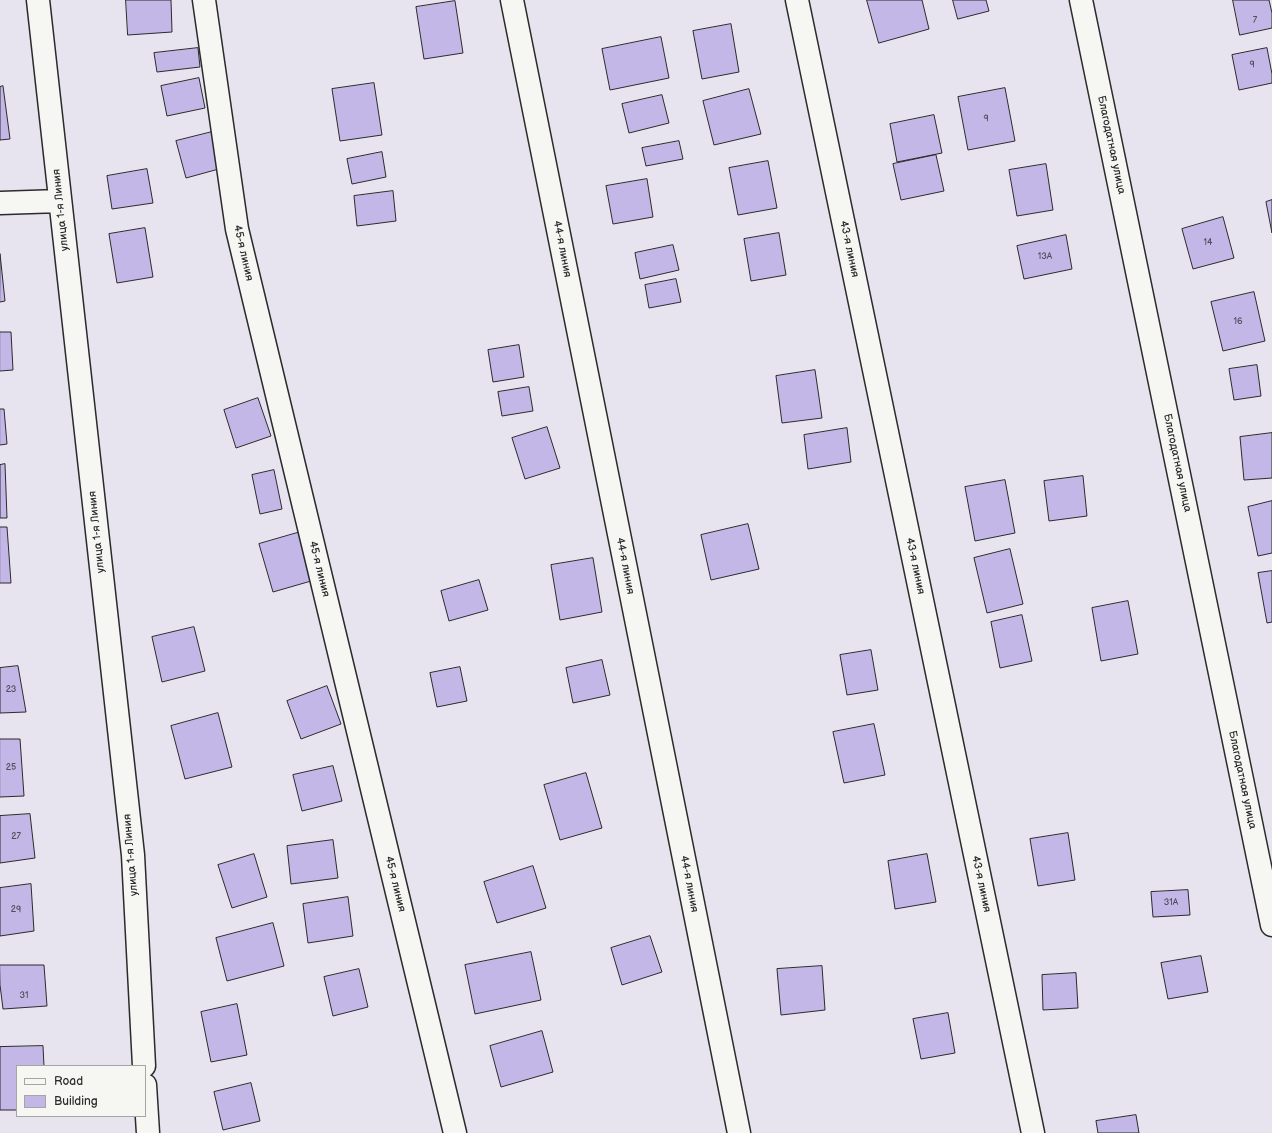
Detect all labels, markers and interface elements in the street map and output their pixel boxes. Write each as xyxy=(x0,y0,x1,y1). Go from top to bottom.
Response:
house number: 7 xyxy=(1253,16,1257,26)
house number: 9 xyxy=(1249,60,1255,70)
street label: Благодатная улица xyxy=(1094,95,1128,195)
house number: 9 xyxy=(983,114,989,124)
street label: улица 1-я Линия xyxy=(50,168,72,252)
street label: 44-я линия xyxy=(550,220,574,278)
street label: 43-я линия xyxy=(837,220,861,278)
street label: 45-я линия xyxy=(230,224,256,282)
house number: 14 xyxy=(1204,238,1212,248)
house number: 13А xyxy=(1038,252,1052,262)
house number: 16 xyxy=(1234,317,1242,327)
street label: Благодатная улица xyxy=(1160,413,1194,513)
street label: улица 1-я Линия xyxy=(86,490,108,574)
street label: 44-я линия xyxy=(613,537,637,595)
street label: 43-я линия xyxy=(903,537,927,595)
street label: 45-я линия xyxy=(306,540,332,598)
house number: 23 xyxy=(6,685,16,695)
street label: Благодатная улица xyxy=(1225,730,1259,830)
house number: 25 xyxy=(6,763,16,773)
street label: улица 1-я Линия xyxy=(121,813,141,897)
house number: 27 xyxy=(11,832,21,842)
street label: 45-я линия xyxy=(382,855,408,913)
street label: 44-я линия xyxy=(677,855,701,913)
street label: 43-я линия xyxy=(969,855,993,913)
house number: 31А xyxy=(1164,898,1178,908)
house number: 29 xyxy=(11,905,21,915)
house number: 31 xyxy=(19,991,29,1001)
legend xyxy=(16,1065,146,1117)
text: Road xyxy=(54,1074,83,1089)
text: Building xyxy=(54,1094,98,1109)

